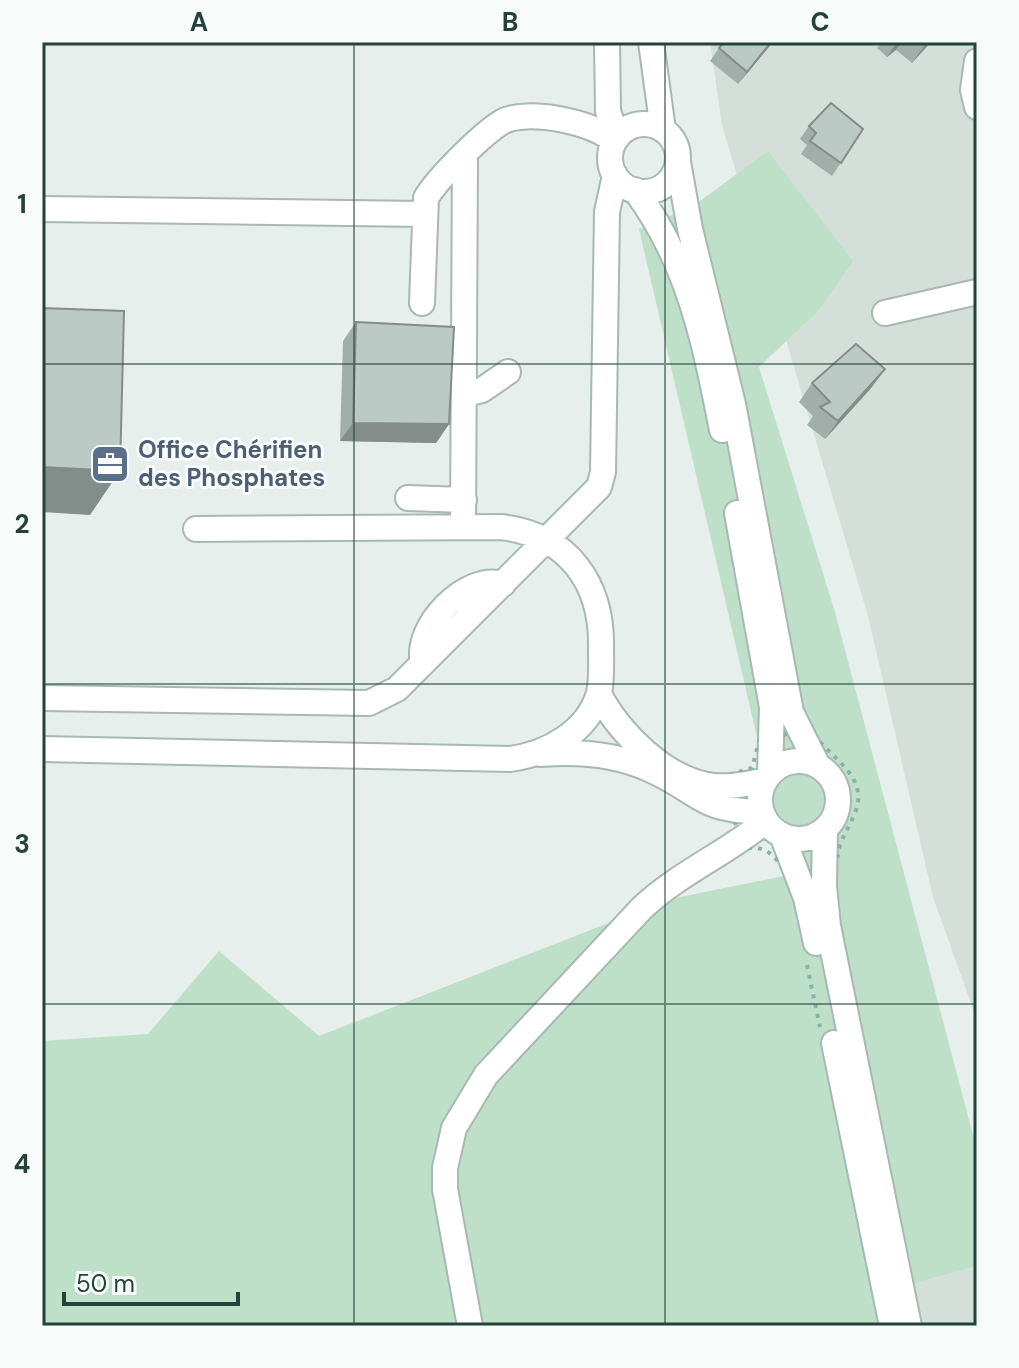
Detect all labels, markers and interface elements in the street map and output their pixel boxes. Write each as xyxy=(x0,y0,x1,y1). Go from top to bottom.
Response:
text: A xyxy=(190,5,208,39)
text: B xyxy=(502,5,518,39)
text: C xyxy=(810,5,830,39)
text: 1 xyxy=(17,187,27,221)
place label: Office Chérifien des Phosphates xyxy=(138,434,325,493)
office icon: Office Chérifien des Phosphates xyxy=(89,443,131,485)
text: 2 xyxy=(14,507,30,541)
text: 3 xyxy=(14,827,30,861)
text: 4 xyxy=(14,1147,30,1181)
scale bar xyxy=(64,1256,238,1306)
text: 50 m xyxy=(76,1268,135,1299)

